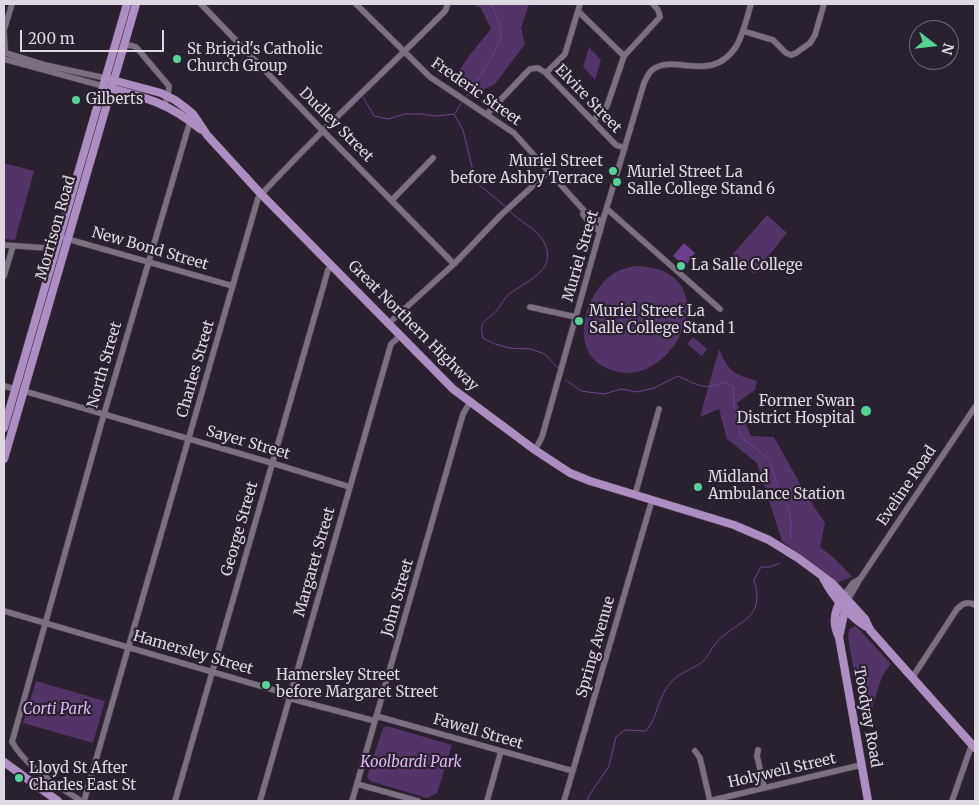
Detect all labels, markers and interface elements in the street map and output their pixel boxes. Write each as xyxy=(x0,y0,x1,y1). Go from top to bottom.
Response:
scale bar xyxy=(22,20,166,52)
north arrow xyxy=(909,20,959,70)
text: 200 m xyxy=(28,29,75,48)
place label: St Brigid's Catholic Church Group xyxy=(187,41,323,76)
text: N xyxy=(937,41,958,57)
marker: St Brigid's Catholic Church Group xyxy=(171,53,183,65)
street label: Frederic Street xyxy=(428,54,524,130)
street label: Elvire Street xyxy=(551,61,625,137)
street label: Dudley Street xyxy=(295,84,377,166)
place label: Gilberts xyxy=(86,91,143,109)
marker: Gilberts xyxy=(70,94,82,106)
place label: Muriel Street before Ashby Terrace xyxy=(451,153,603,188)
place label: Muriel Street La Salle College Stand 6 xyxy=(627,164,775,199)
marker: Muriel Street before Ashby Terrace xyxy=(607,165,619,177)
street label: Morrison Road xyxy=(32,174,80,282)
marker: Muriel Street La Salle College Stand 6 xyxy=(611,176,623,188)
street label: Muriel Street xyxy=(559,208,603,304)
street label: New Bond Street xyxy=(90,224,210,274)
street label: Great Northern Highway xyxy=(344,257,482,395)
place label: La Salle College xyxy=(691,257,803,275)
marker: La Salle College xyxy=(675,260,687,272)
place label: Muriel Street La Salle College Stand 1 xyxy=(589,303,735,338)
marker: Muriel Street La Salle College Stand 1 xyxy=(573,315,585,327)
street label: Charles Street xyxy=(173,318,219,420)
street label: North Street xyxy=(84,320,126,410)
place label: Former Swan District Hospital xyxy=(737,393,855,428)
marker: Former Swan District Hospital xyxy=(859,404,873,418)
street label: Sayer Street xyxy=(204,422,292,464)
street label: Eveline Road xyxy=(874,443,940,529)
place label: Midland Ambulance Station xyxy=(708,469,845,504)
street label: George Street xyxy=(218,480,262,578)
marker: Midland Ambulance Station xyxy=(692,481,704,493)
street label: Margaret Street xyxy=(291,505,339,619)
street label: John Street xyxy=(378,557,418,639)
street label: Spring Avenue xyxy=(573,594,619,700)
street label: Hamersley Street xyxy=(131,627,255,679)
street label: Toodyay Road xyxy=(849,665,885,769)
place label: Hamersley Street before Margaret Street xyxy=(276,667,438,702)
marker: Hamersley Street before Margaret Street xyxy=(260,679,272,691)
park label: Corti Park xyxy=(23,701,91,719)
street label: Fawell Street xyxy=(431,711,525,753)
street label: Holywell Street xyxy=(726,750,838,792)
park label: Koolbardi Park xyxy=(360,754,462,772)
place label: Lloyd St After Charles East St xyxy=(29,760,136,795)
marker: Lloyd St After Charles East St xyxy=(13,772,25,784)

